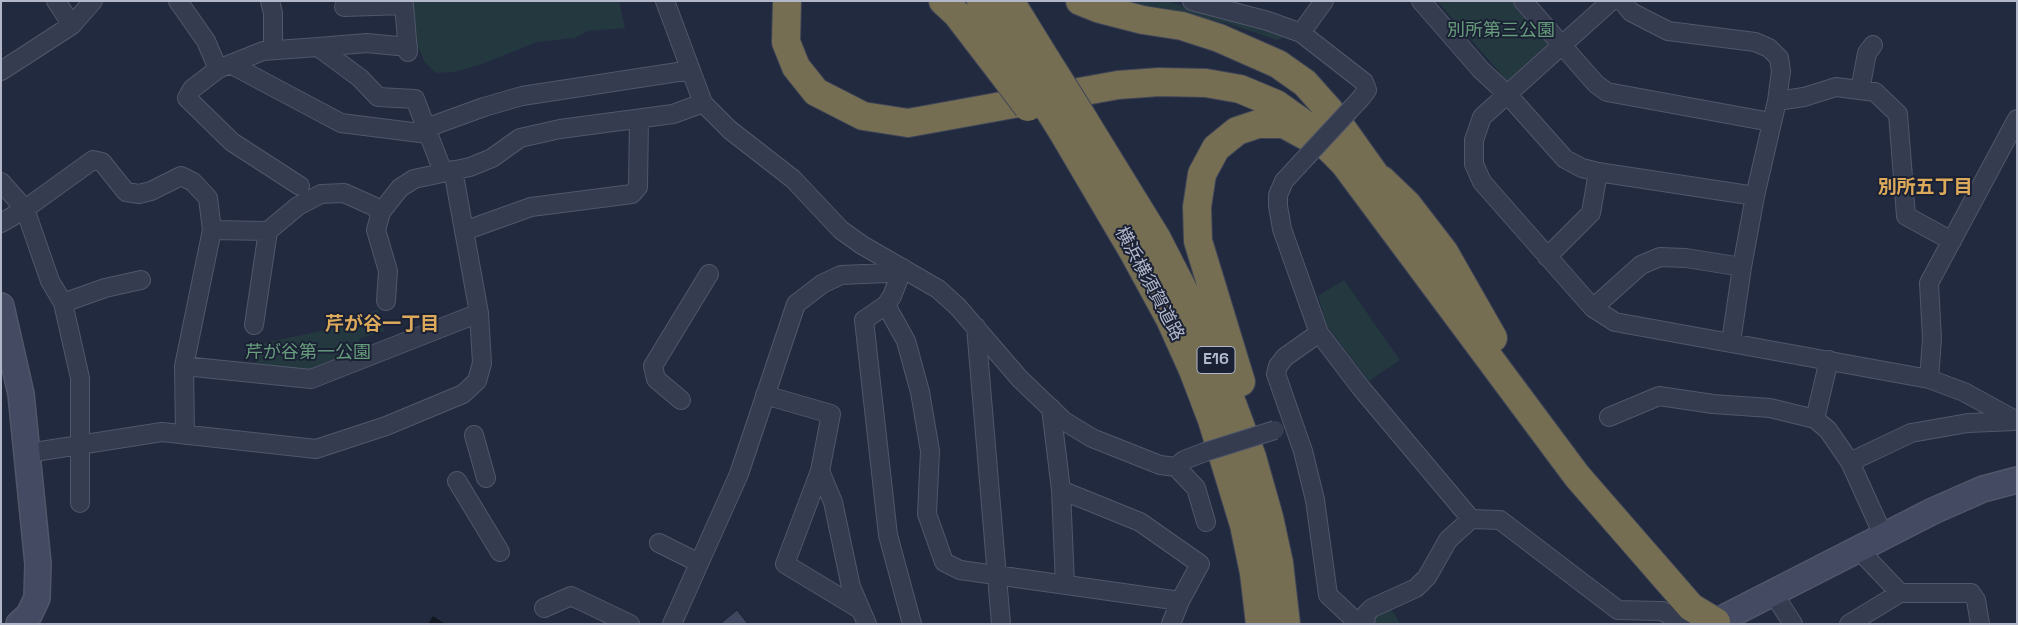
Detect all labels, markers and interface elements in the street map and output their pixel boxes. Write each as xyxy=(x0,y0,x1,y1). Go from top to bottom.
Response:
park label: 別所第三公園 xyxy=(1447,20,1555,42)
district label: 別所五丁目 xyxy=(1878,177,1972,199)
street label: 横浜横須賀道路 xyxy=(1110,223,1188,345)
district label: 芹が谷一丁目 xyxy=(325,314,439,336)
park label: 芹が谷第一公園 xyxy=(245,342,371,364)
road number: E16 xyxy=(1197,346,1235,374)

